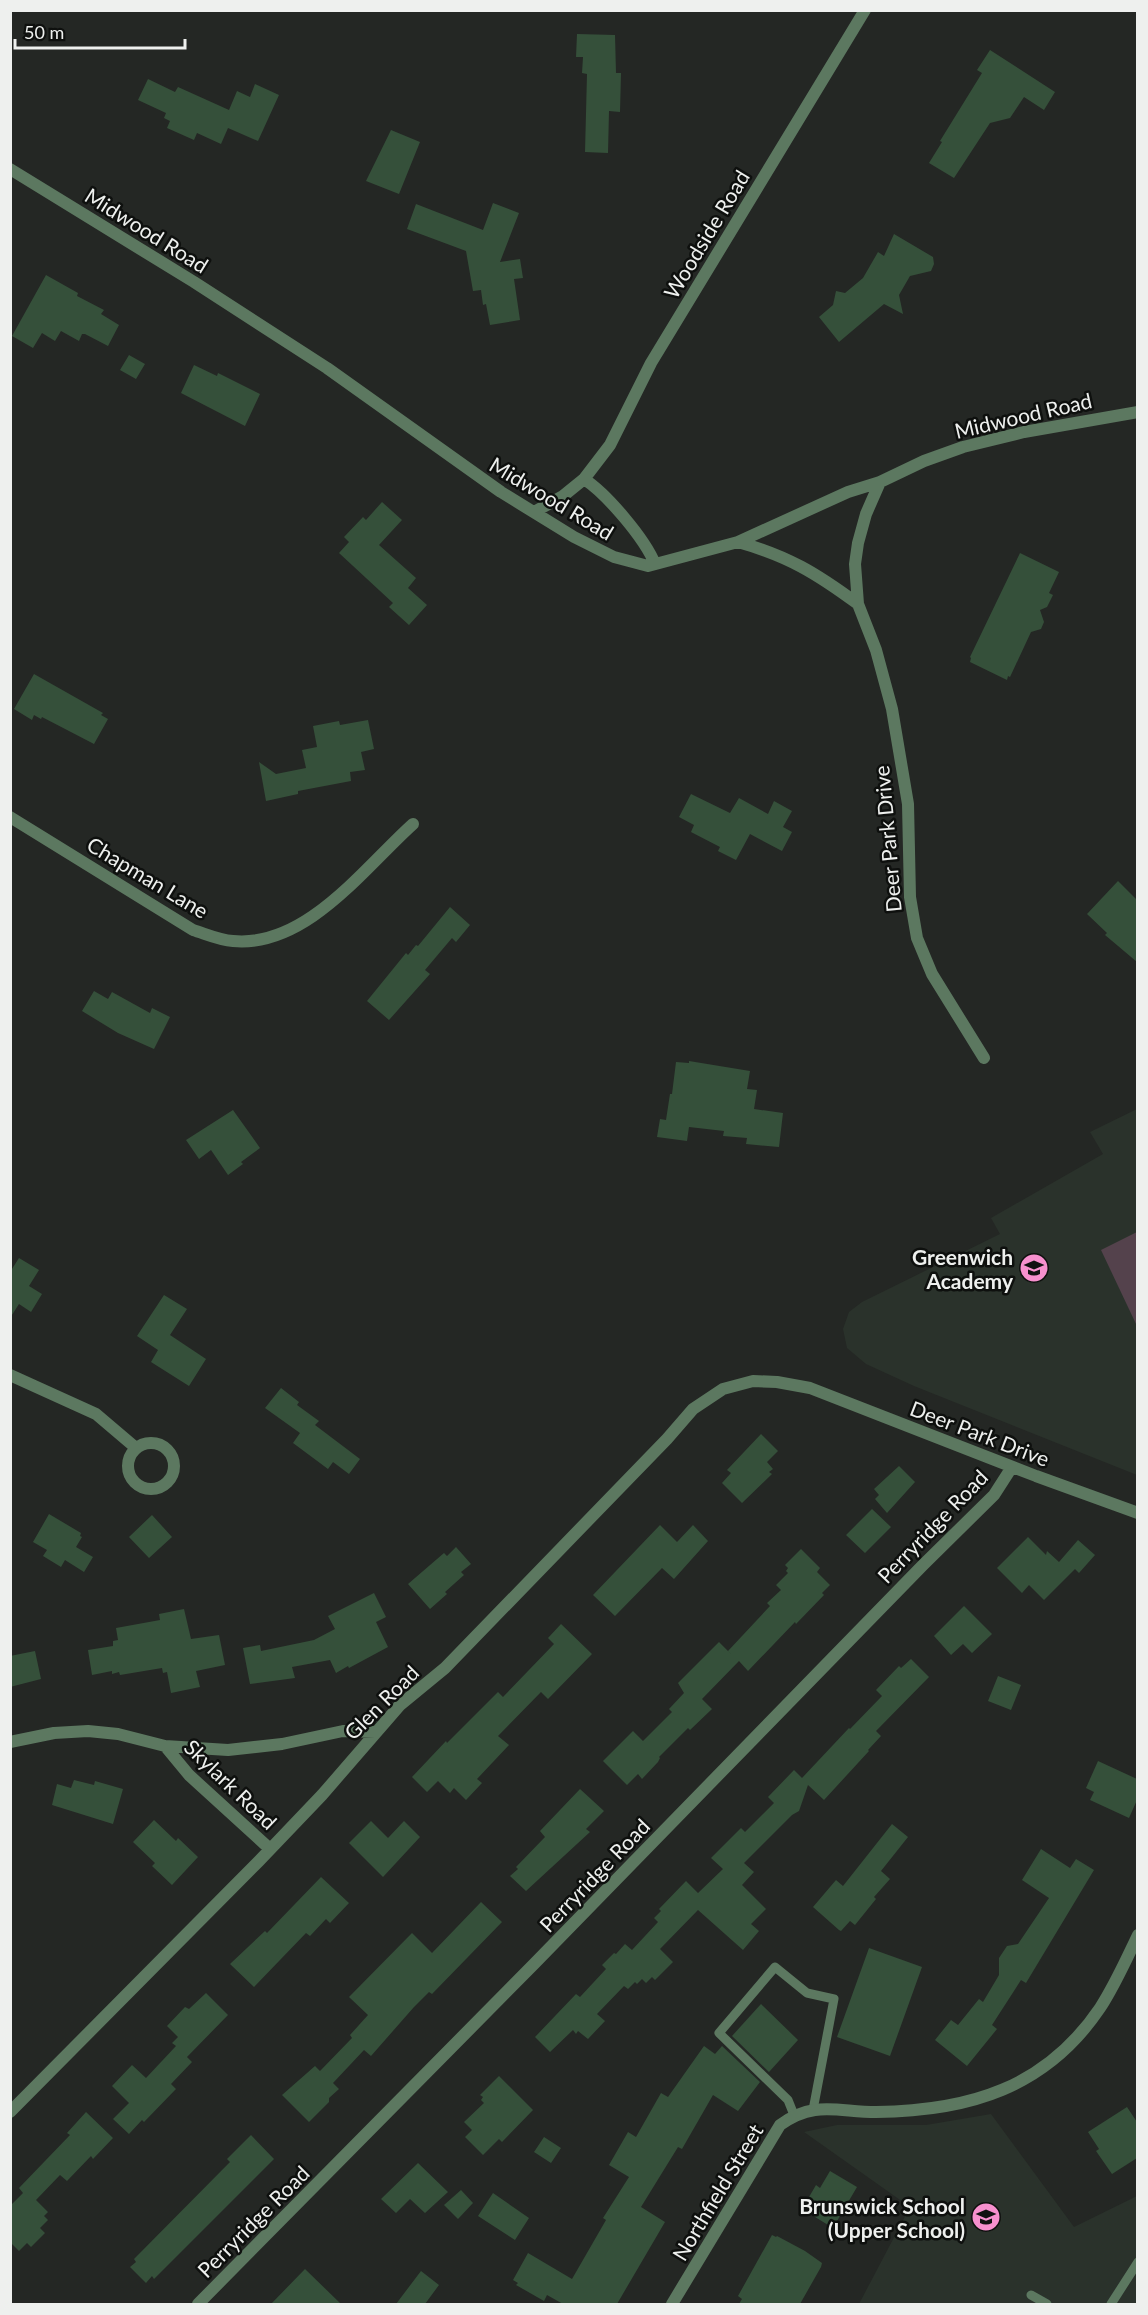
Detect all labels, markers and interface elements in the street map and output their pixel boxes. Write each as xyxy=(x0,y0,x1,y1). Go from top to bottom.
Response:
scale bar xyxy=(15,12,184,50)
text: 50 m xyxy=(24,21,64,43)
street label: Woodside Road xyxy=(658,165,754,303)
street label: Midwood Road xyxy=(81,182,213,278)
street label: Midwood Road xyxy=(952,387,1094,443)
street label: Midwood Road xyxy=(486,451,618,545)
street label: Deer Park Drive xyxy=(868,765,906,913)
street label: Chapman Lane xyxy=(83,831,213,923)
place label: Greenwich Academy xyxy=(912,1244,1014,1293)
school or university icon: Greenwich Academy xyxy=(1018,1252,1050,1284)
street label: Deer Park Drive xyxy=(907,1395,1053,1471)
street label: Perryridge Road xyxy=(872,1464,992,1588)
street label: Glen Road xyxy=(339,1660,423,1744)
street label: Skylark Road xyxy=(180,1734,282,1834)
street label: Perryridge Road xyxy=(534,1813,654,1937)
street label: Northfield Street xyxy=(666,2119,768,2265)
street label: Perryridge Road xyxy=(192,2160,314,2282)
place label: Brunswick School (Upper School) xyxy=(799,2193,965,2242)
school or university icon: Brunswick School (Upper School) xyxy=(970,2201,1002,2233)

